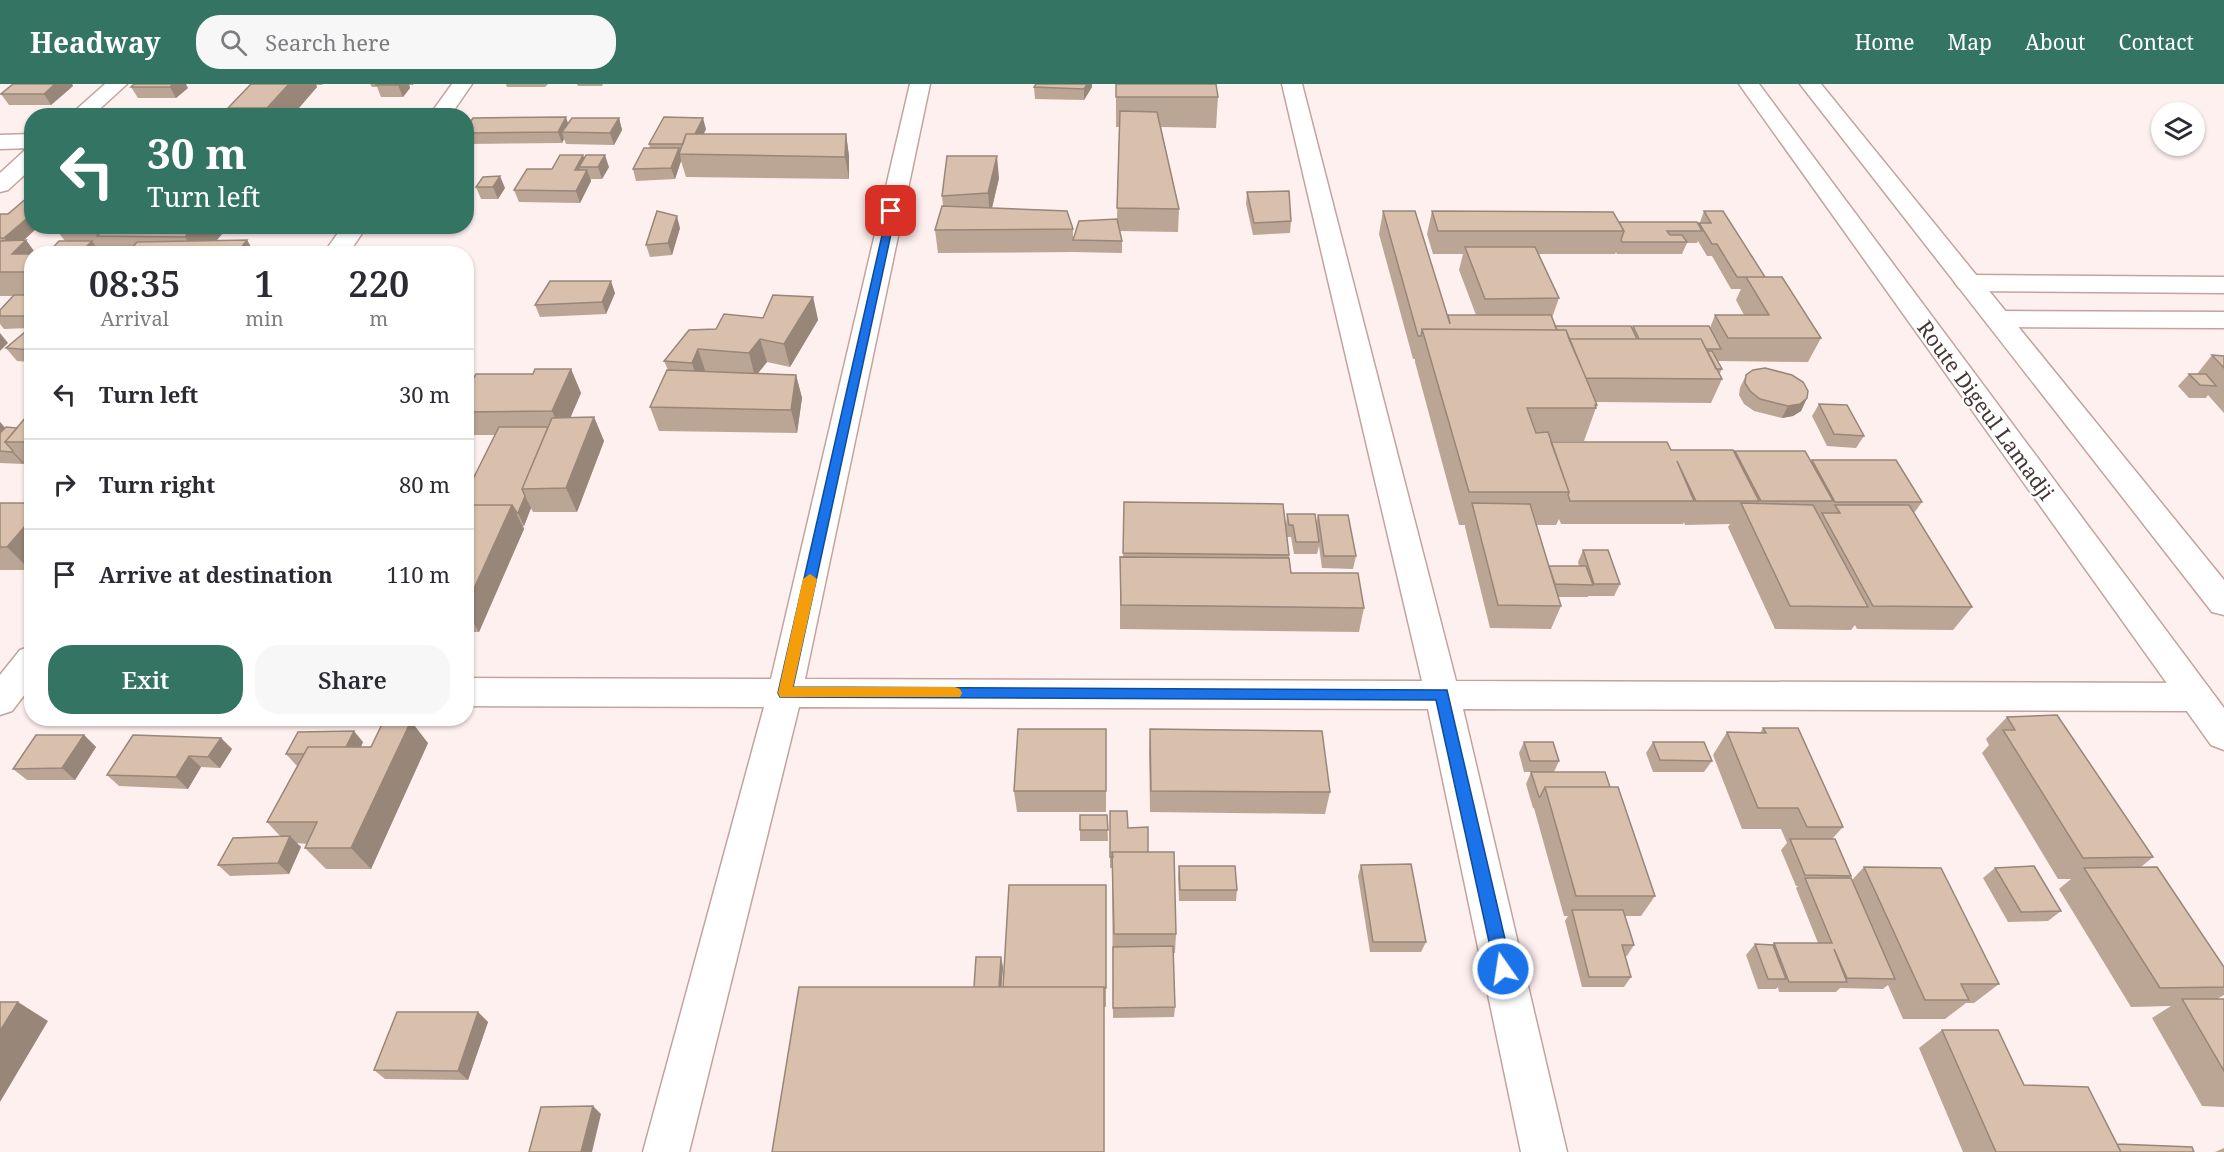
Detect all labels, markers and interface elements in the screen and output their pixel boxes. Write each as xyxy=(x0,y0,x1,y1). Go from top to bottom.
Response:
search box xyxy=(196,15,616,69)
text: Headway xyxy=(30,23,160,61)
icon: search xyxy=(217,26,250,59)
text: Search here xyxy=(265,27,390,57)
text: Home xyxy=(1855,28,1915,56)
text: Map xyxy=(1948,28,1992,56)
text: About xyxy=(2025,28,2086,56)
text: Contact xyxy=(2119,28,2194,56)
map controls xyxy=(2151,102,2205,156)
button: layers xyxy=(2151,102,2205,156)
text: 30 m xyxy=(147,124,247,181)
icon: left xyxy=(48,132,126,210)
text: Turn left xyxy=(147,178,260,215)
pin xyxy=(865,185,916,236)
icon: arrive xyxy=(874,194,907,227)
text: 08:35 xyxy=(89,259,181,308)
text: 1 xyxy=(254,259,275,308)
text: 220 xyxy=(348,259,409,308)
text: Arrival xyxy=(100,305,169,332)
text: min xyxy=(245,305,284,332)
text: m xyxy=(369,305,388,332)
street label: Route Digeul Lamadji xyxy=(1911,315,2061,506)
icon: left xyxy=(48,378,81,411)
text: Turn left xyxy=(99,379,198,409)
text: 30 m xyxy=(399,379,450,409)
icon: right xyxy=(48,468,81,501)
text: Turn right xyxy=(99,469,215,499)
text: 80 m xyxy=(399,469,450,499)
icon: arrive xyxy=(48,558,81,591)
text: Arrive at destination xyxy=(99,559,333,589)
text: 110 m xyxy=(387,559,450,589)
button: Exit xyxy=(48,645,243,714)
button: Share xyxy=(255,645,450,714)
position arrow xyxy=(1471,937,1535,1001)

